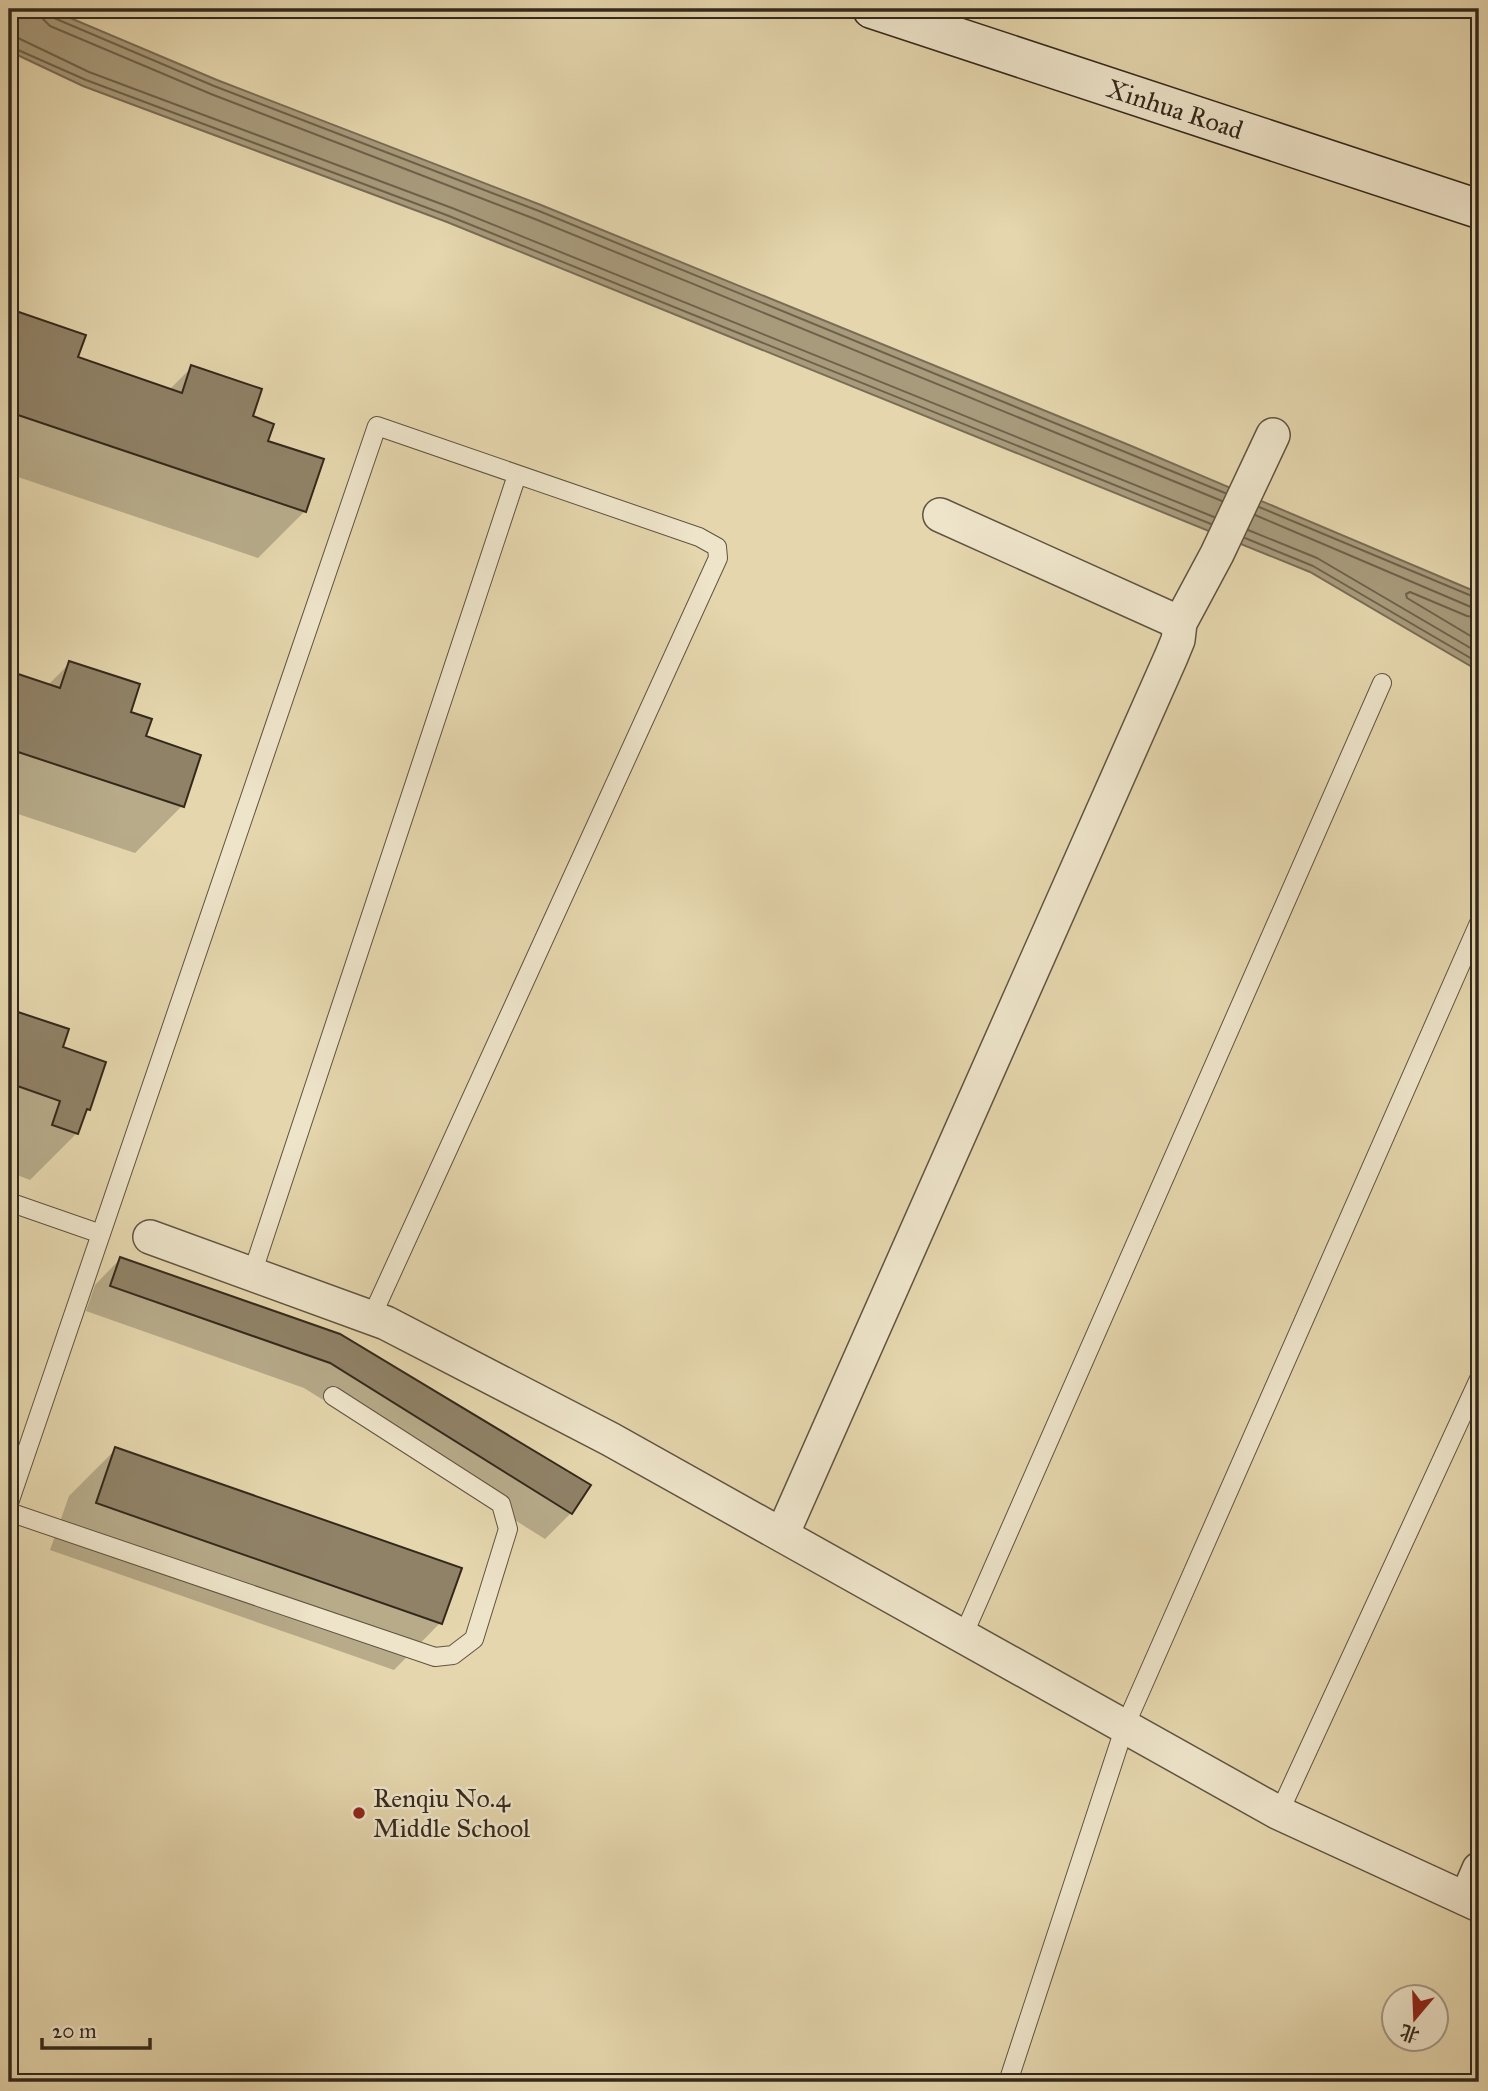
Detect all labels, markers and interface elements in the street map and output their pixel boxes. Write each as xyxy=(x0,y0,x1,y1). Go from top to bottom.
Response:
street label: Xinhua Road xyxy=(1103,72,1247,146)
place label: Renqiu No.4 Middle School xyxy=(373,1782,530,1844)
marker: Renqiu No.4 Middle School xyxy=(351,1805,367,1821)
north arrow xyxy=(1380,1982,1450,2052)
scale bar xyxy=(42,2007,150,2051)
text: 20 m xyxy=(52,2018,97,2044)
text: 北 xyxy=(1397,2020,1422,2048)

